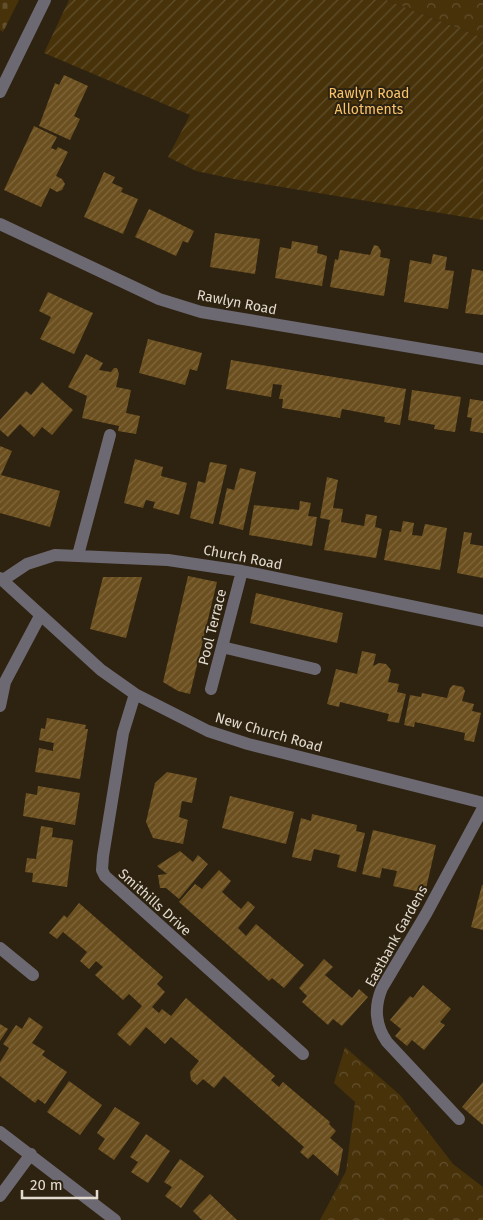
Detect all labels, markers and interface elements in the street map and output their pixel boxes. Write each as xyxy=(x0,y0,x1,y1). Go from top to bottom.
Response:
park label: Rawlyn Road Allotments xyxy=(329,85,409,118)
street label: Rawlyn Road xyxy=(196,286,278,319)
street label: Church Road xyxy=(202,542,284,573)
street label: Pool Terrace xyxy=(195,587,230,667)
street label: New Church Road xyxy=(213,709,324,756)
street label: Smithills Drive xyxy=(115,865,195,939)
street label: Eastbank Gardens xyxy=(362,882,432,990)
scale bar xyxy=(22,1168,98,1200)
text: 20 m xyxy=(30,1176,63,1194)

